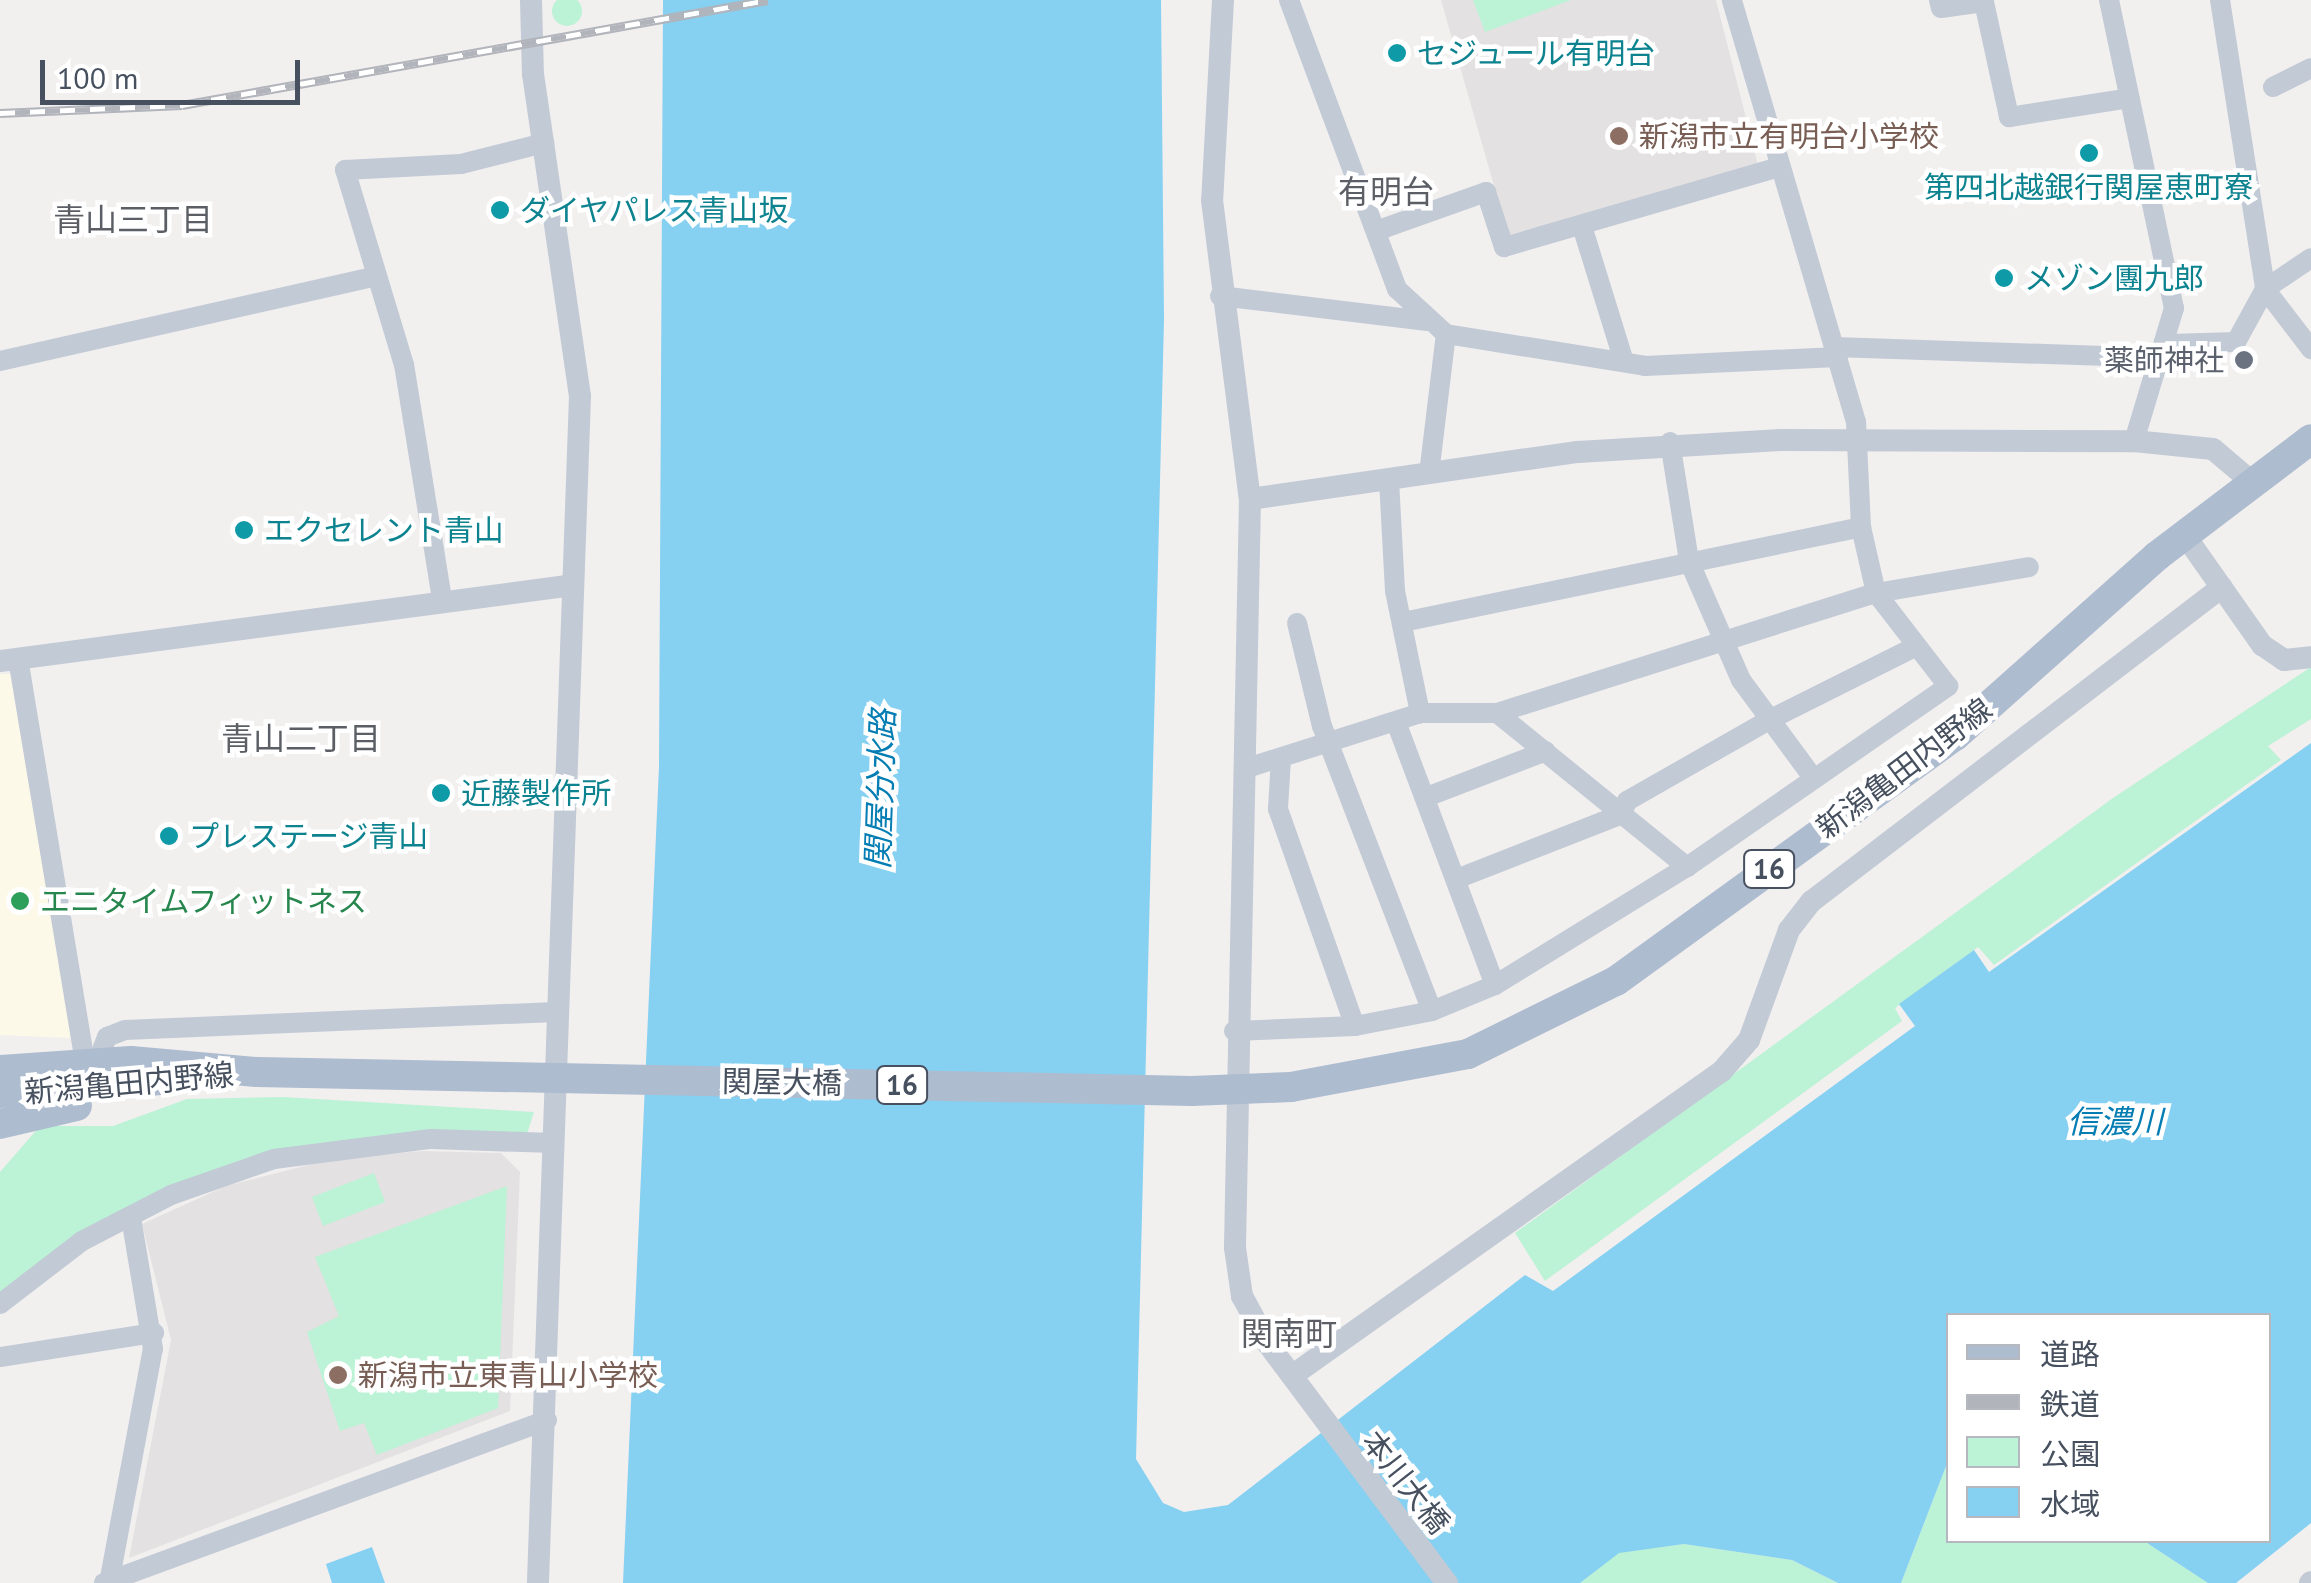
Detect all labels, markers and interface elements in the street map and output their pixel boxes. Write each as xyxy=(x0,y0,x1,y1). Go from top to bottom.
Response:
place label: セジュール有明台 xyxy=(1417,35,1657,71)
scale bar xyxy=(45,40,305,102)
marker: セジュール有明台 xyxy=(1386,42,1408,64)
text: 100 m xyxy=(57,58,138,97)
place label: 新潟市立有明台小学校 xyxy=(1639,118,1939,154)
marker: 新潟市立有明台小学校 xyxy=(1608,125,1630,147)
marker: 第四北越銀行関屋恵町寮 xyxy=(2078,142,2100,164)
place label: 第四北越銀行関屋恵町寮 xyxy=(1924,169,2254,205)
district label: 有明台 xyxy=(1338,172,1434,210)
place label: ダイヤパレス青山坂 xyxy=(520,192,790,228)
marker: ダイヤパレス青山坂 xyxy=(489,199,511,221)
district label: 青山三丁目 xyxy=(53,200,213,238)
place label: メゾン團九郎 xyxy=(2024,260,2204,296)
marker: メゾン團九郎 xyxy=(1993,267,2015,289)
place label: 薬師神社 xyxy=(2104,342,2224,378)
marker: 薬師神社 xyxy=(2233,349,2255,371)
place label: エクセレント青山 xyxy=(264,512,504,548)
marker: エクセレント青山 xyxy=(233,519,255,541)
street label: 新潟亀田内野線 xyxy=(1809,690,1999,846)
water label: 関屋分水路 xyxy=(858,708,902,870)
district label: 青山二丁目 xyxy=(221,719,381,757)
place label: 近藤製作所 xyxy=(461,775,611,811)
marker: 近藤製作所 xyxy=(430,782,452,804)
place label: プレステージ青山 xyxy=(189,818,429,854)
marker: プレステージ青山 xyxy=(158,825,180,847)
road number: 16 xyxy=(1742,846,1796,892)
place label: エニタイムフィットネス xyxy=(40,883,370,919)
marker: エニタイムフィットネス xyxy=(9,890,31,912)
street label: 新潟亀田内野線 xyxy=(23,1056,235,1110)
road number: 16 xyxy=(874,1062,930,1108)
street label: 関屋大橋 xyxy=(722,1063,842,1101)
water label: 信濃川 xyxy=(2067,1102,2163,1140)
legend xyxy=(1946,1313,2271,1543)
district label: 関南町 xyxy=(1241,1314,1337,1352)
text: 道路 xyxy=(2040,1334,2100,1373)
place label: 新潟市立東青山小学校 xyxy=(358,1357,658,1393)
marker: 新潟市立東青山小学校 xyxy=(327,1364,349,1386)
text: 鉄道 xyxy=(2040,1384,2100,1423)
street label: 本川大橋 xyxy=(1355,1424,1457,1540)
text: 公園 xyxy=(2040,1434,2100,1473)
text: 水域 xyxy=(2040,1484,2100,1523)

